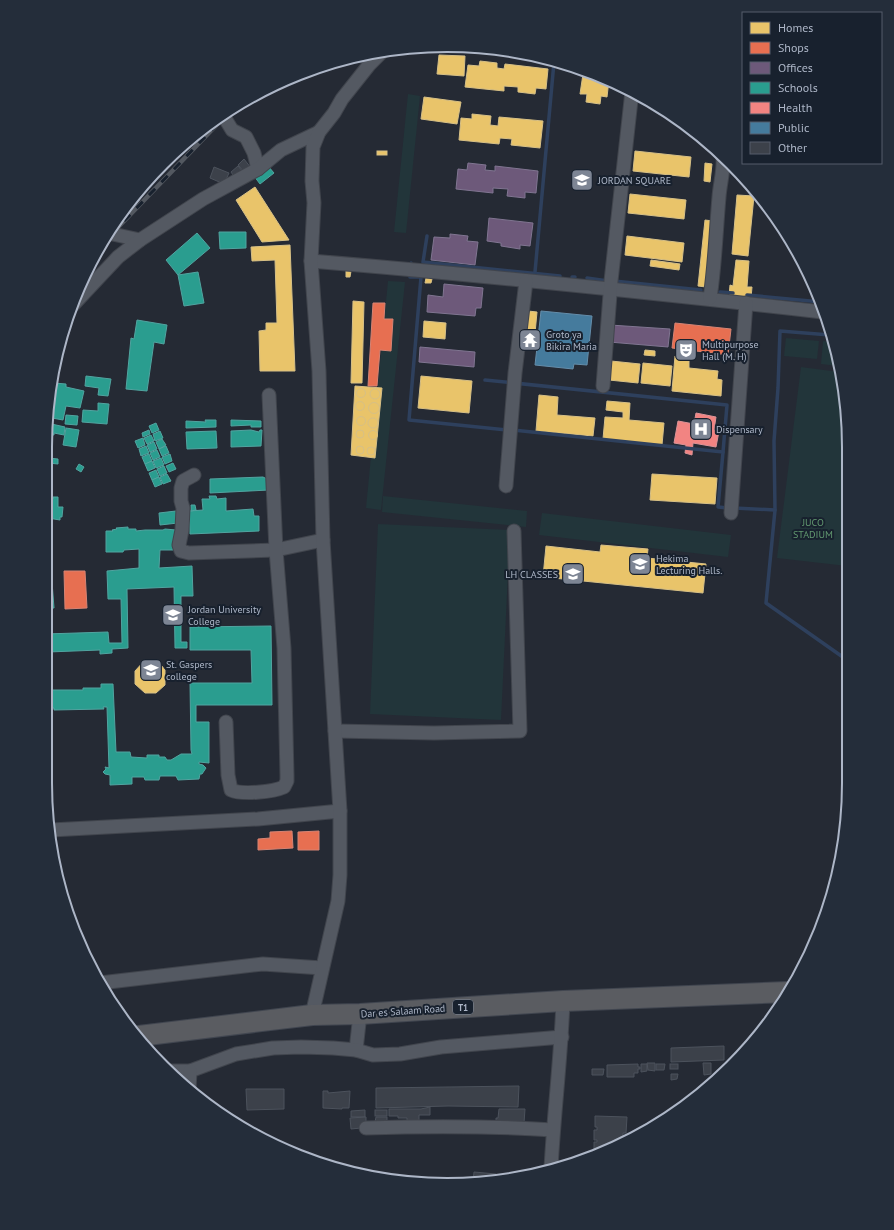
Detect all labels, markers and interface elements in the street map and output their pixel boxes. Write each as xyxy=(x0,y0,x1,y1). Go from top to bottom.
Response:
legend xyxy=(742,12,882,164)
text: Homes xyxy=(778,20,813,35)
text: Shops xyxy=(778,40,809,55)
text: Offices xyxy=(778,60,813,75)
text: Schools xyxy=(778,80,818,95)
text: Health xyxy=(778,100,812,115)
text: Public xyxy=(778,120,810,135)
text: Other xyxy=(778,140,807,155)
school or university icon: JORDAN SQUARE xyxy=(569,167,595,193)
place label: JORDAN SQUARE xyxy=(597,174,671,187)
temple icon: Groto ya Bikira Maria xyxy=(517,327,543,353)
place label: Groto ya Bikira Maria xyxy=(546,328,597,353)
theatre icon: Multipurpose Hall (M. H) xyxy=(673,337,699,363)
place label: Multipurpose Hall (M. H) xyxy=(702,338,759,363)
hospital icon: Dispensary xyxy=(688,416,714,442)
place label: Dispensary xyxy=(716,423,763,436)
park label: JUCO STADIUM xyxy=(793,516,833,541)
school or university icon: Hekima Lecturing Halls. xyxy=(627,551,653,577)
place label: Hekima Lecturing Halls. xyxy=(656,552,722,577)
school or university icon: LH CLASSES xyxy=(560,561,586,587)
place label: LH CLASSES xyxy=(505,568,558,581)
school or university icon: Jordan University College xyxy=(160,602,186,628)
place label: Jordan University College xyxy=(187,603,261,628)
school or university icon: St. Gaspers college xyxy=(138,657,164,683)
place label: St. Gaspers college xyxy=(166,658,212,683)
road number: T1 xyxy=(453,1000,473,1014)
street label: Dar es Salaam Road xyxy=(360,1002,446,1020)

